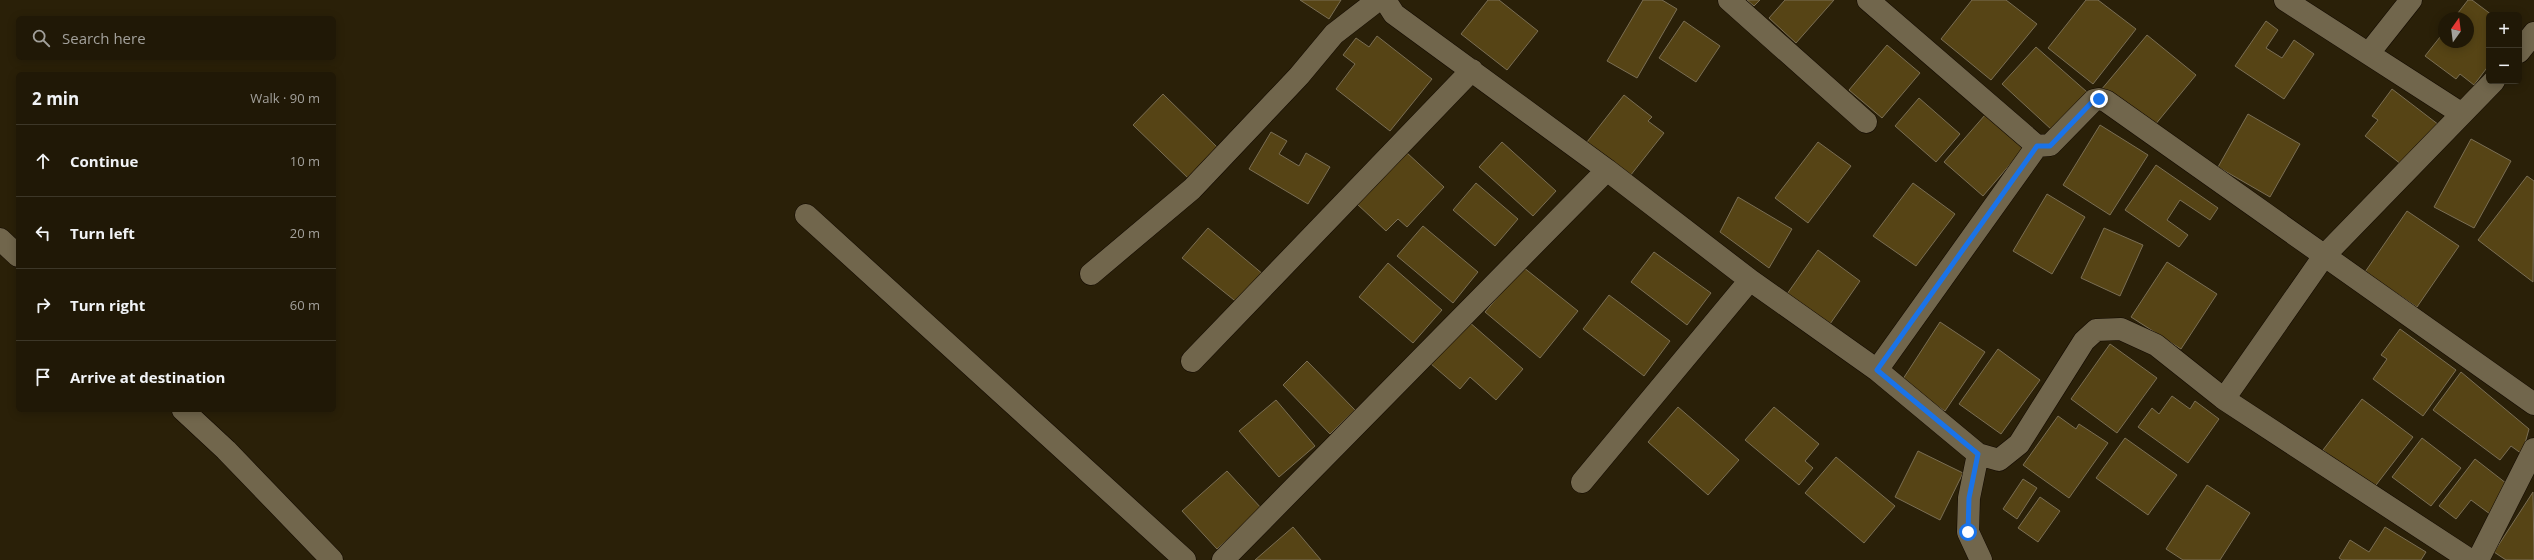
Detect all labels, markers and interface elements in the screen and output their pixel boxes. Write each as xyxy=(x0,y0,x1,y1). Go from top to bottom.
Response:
north arrow xyxy=(2438,12,2474,48)
map controls xyxy=(2486,12,2522,84)
button: + xyxy=(2486,12,2522,48)
search box xyxy=(16,16,336,60)
icon: search xyxy=(30,27,52,49)
text: Search here xyxy=(62,28,146,48)
button: − xyxy=(2486,48,2522,84)
text: 2 min xyxy=(32,87,79,110)
text: Walk · 90 m xyxy=(250,89,320,107)
route end xyxy=(2090,90,2108,108)
icon: ahead xyxy=(32,150,54,172)
text: Continue xyxy=(70,151,138,171)
text: 10 m xyxy=(290,152,320,170)
icon: left xyxy=(32,222,54,244)
text: Turn left xyxy=(70,223,135,243)
text: 20 m xyxy=(290,224,320,242)
icon: right xyxy=(32,294,54,316)
text: Turn right xyxy=(70,295,145,315)
text: 60 m xyxy=(290,296,320,314)
icon: arrive xyxy=(32,366,54,388)
text: Arrive at destination xyxy=(70,367,225,387)
route start xyxy=(1959,523,1977,541)

